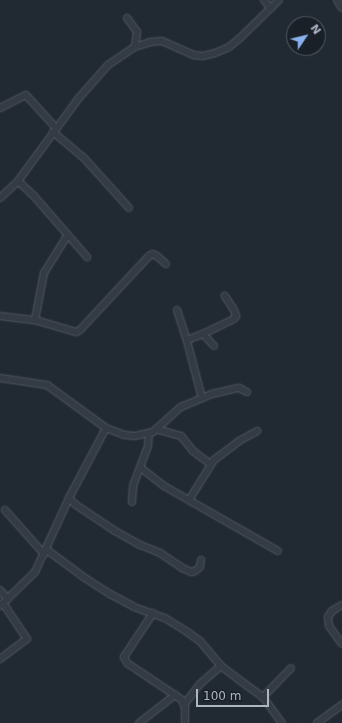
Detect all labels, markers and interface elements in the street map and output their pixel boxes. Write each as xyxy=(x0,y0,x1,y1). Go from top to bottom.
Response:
north arrow xyxy=(286,16,326,56)
text: N xyxy=(307,22,323,37)
scale bar xyxy=(198,681,271,707)
text: 100 m xyxy=(203,689,241,703)

